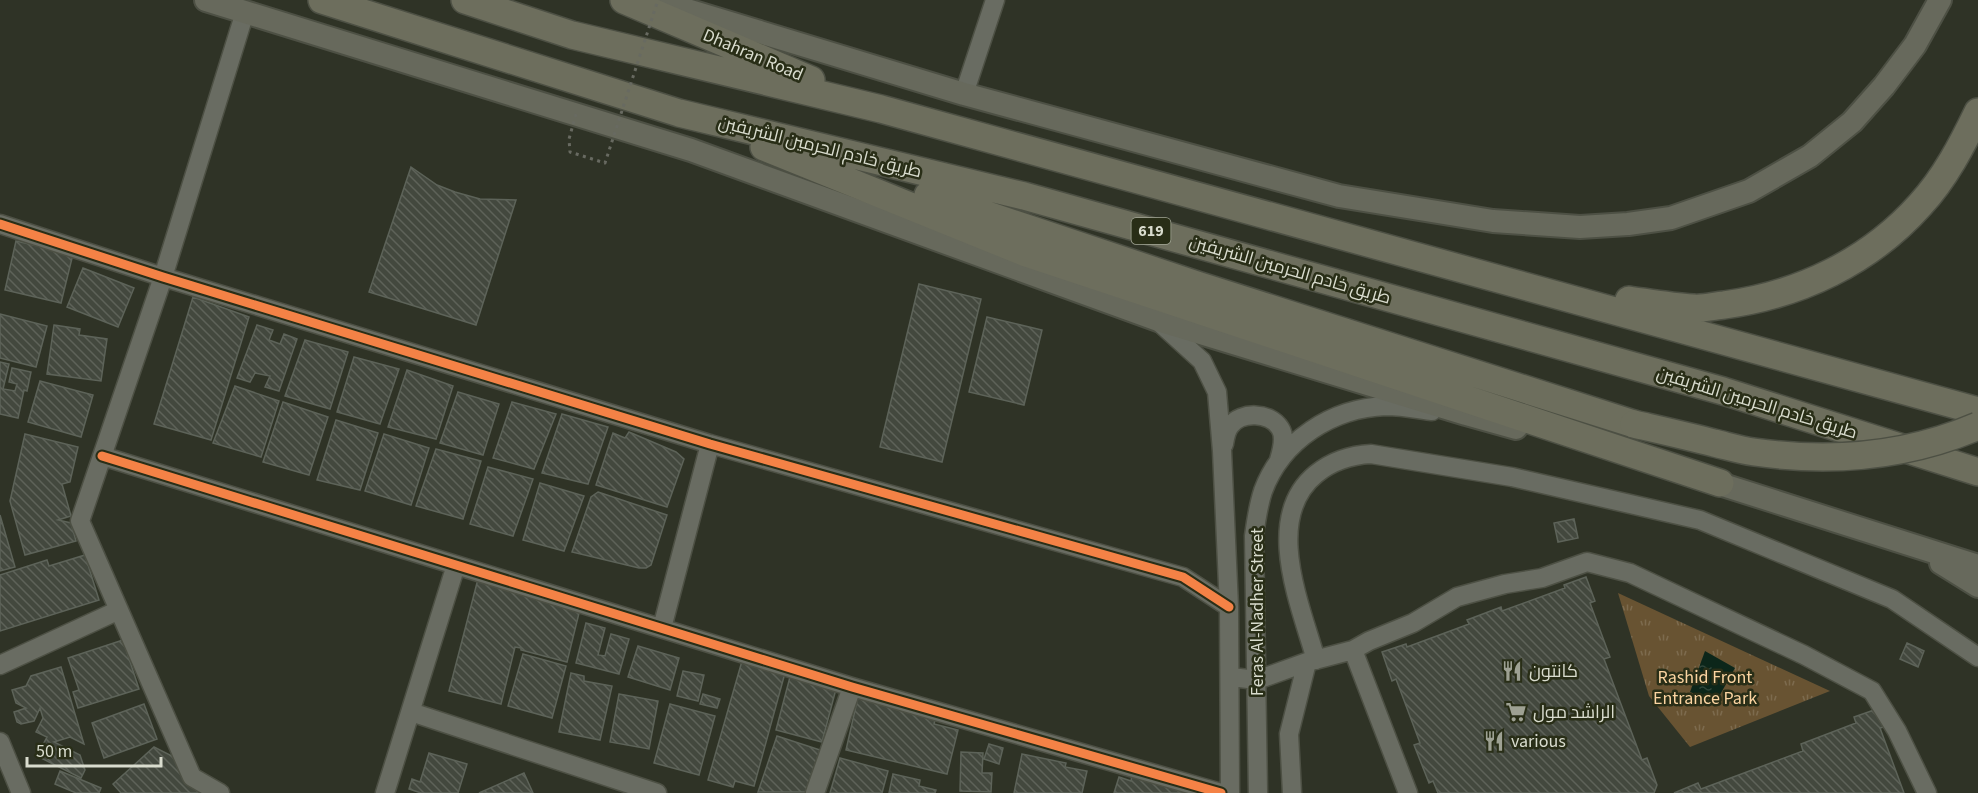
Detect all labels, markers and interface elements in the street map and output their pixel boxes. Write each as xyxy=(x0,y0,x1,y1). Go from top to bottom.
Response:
street label: Dhahran Road xyxy=(699,23,807,87)
street label: طريق خادم الحرمين الشريفين xyxy=(716,110,924,184)
road number: 619 xyxy=(1132,218,1170,244)
street label: طريق خادم الحرمين الشريفين xyxy=(1186,229,1394,311)
street label: طريق خادم الحرمين الشريفين xyxy=(1654,361,1860,445)
street label: Feras Al-Nadher Street xyxy=(1245,528,1270,696)
restaurant icon: كانتون xyxy=(1500,659,1524,683)
place label: كانتون xyxy=(1529,659,1578,684)
park label: Rashid Front Entrance Park xyxy=(1653,665,1757,711)
supermarket icon: الراشد مول xyxy=(1504,700,1528,724)
place label: الراشد مول xyxy=(1533,700,1615,725)
restaurant icon: various xyxy=(1482,729,1506,753)
place label: various xyxy=(1511,729,1566,754)
scale bar xyxy=(27,730,160,768)
text: 50 m xyxy=(36,739,72,764)

